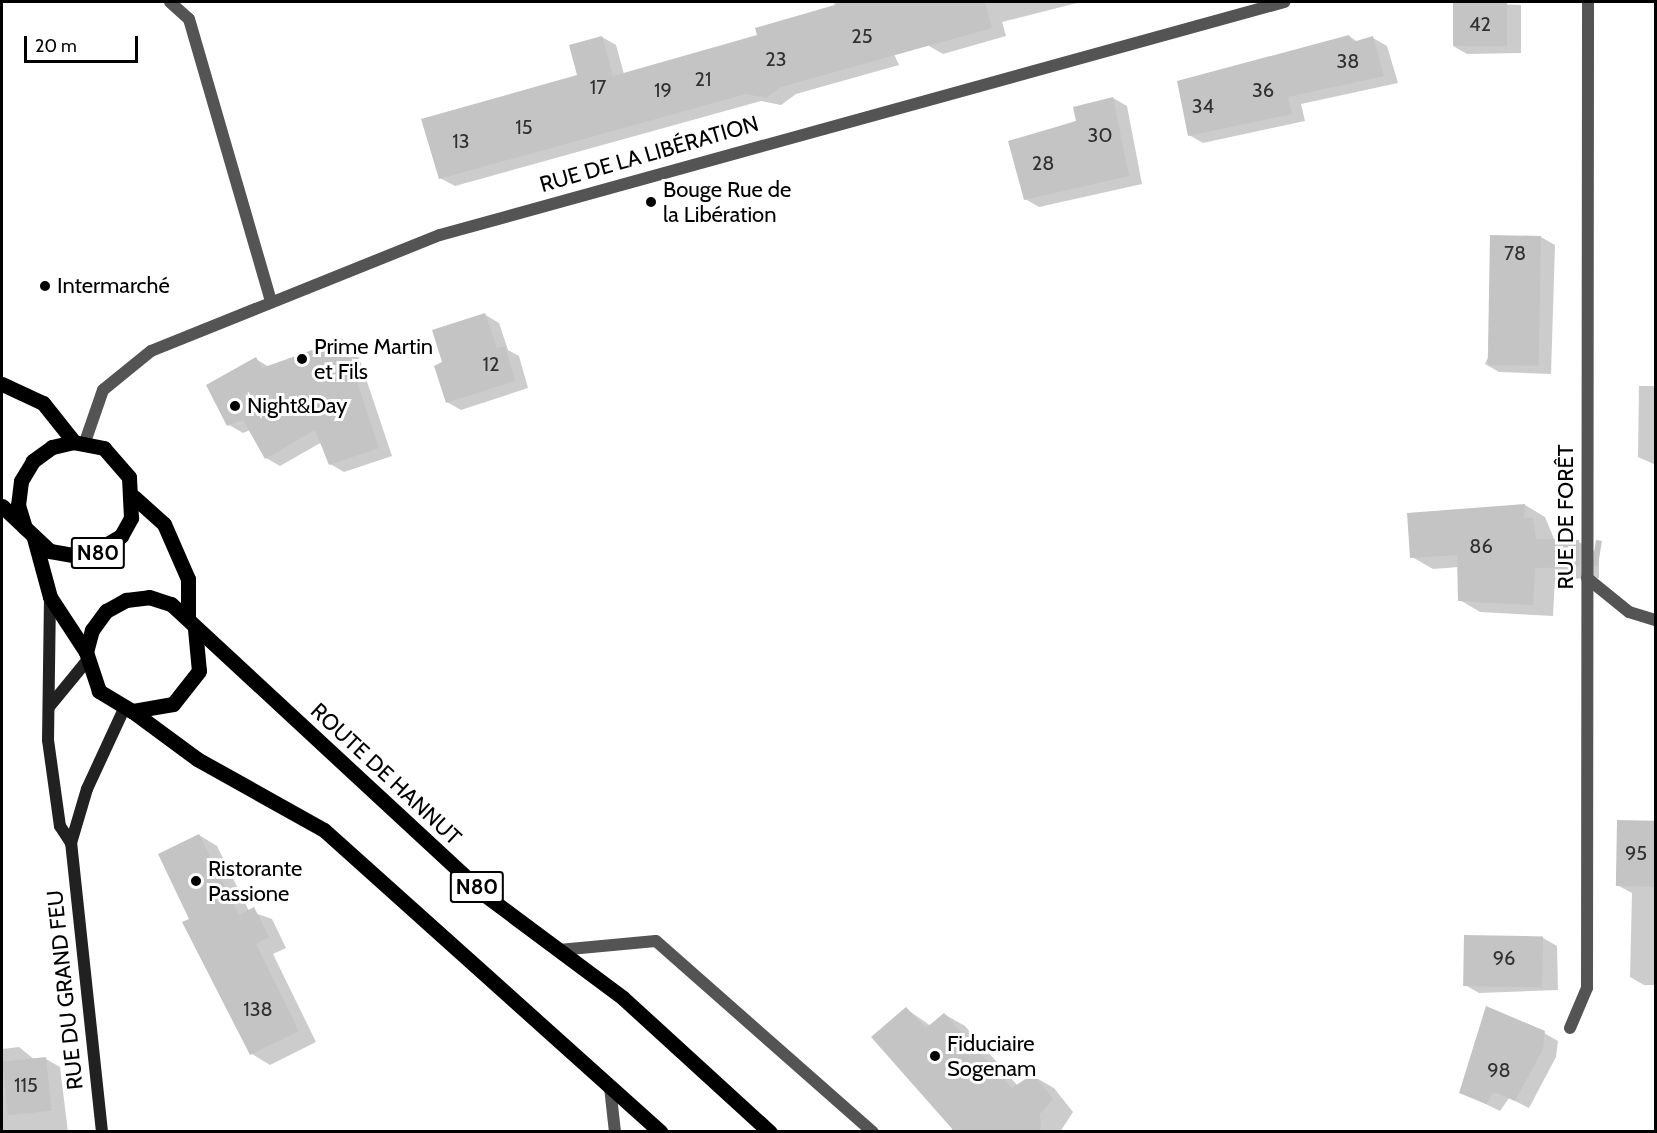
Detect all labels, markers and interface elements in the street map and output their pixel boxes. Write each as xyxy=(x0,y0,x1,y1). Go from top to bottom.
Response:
house number: 42 xyxy=(1469,12,1491,36)
scale bar xyxy=(27,24,141,62)
house number: 25 xyxy=(851,24,873,48)
text: 20 m xyxy=(35,35,77,57)
house number: 23 xyxy=(765,47,787,71)
house number: 38 xyxy=(1337,49,1359,73)
house number: 21 xyxy=(695,67,711,91)
house number: 17 xyxy=(590,75,606,99)
house number: 19 xyxy=(654,78,672,102)
house number: 36 xyxy=(1252,78,1274,102)
house number: 34 xyxy=(1192,94,1214,118)
street label: RUE DE LA LIBÉRATION xyxy=(537,110,761,198)
house number: 15 xyxy=(515,115,533,139)
house number: 30 xyxy=(1088,123,1112,147)
house number: 13 xyxy=(452,129,470,153)
house number: 28 xyxy=(1032,151,1054,175)
place label: Bouge Rue de la Libération xyxy=(663,176,791,228)
marker: Bouge Rue de la Libération xyxy=(644,195,658,209)
house number: 78 xyxy=(1504,241,1526,265)
place label: Intermarché xyxy=(57,273,170,299)
marker: Intermarché xyxy=(38,279,52,293)
place label: Prime Martin et Fils xyxy=(314,333,433,384)
marker: Prime Martin et Fils xyxy=(295,352,309,366)
house number: 12 xyxy=(483,352,499,376)
place label: Night&Day xyxy=(247,393,347,419)
marker: Night&Day xyxy=(228,399,242,413)
street label: RUE DE FORÊT xyxy=(1553,445,1579,589)
house number: 86 xyxy=(1469,534,1493,558)
road number: N80 xyxy=(70,535,126,571)
street label: ROUTE DE HANNUT xyxy=(305,698,467,850)
house number: 95 xyxy=(1625,841,1647,865)
place label: Ristorante Passione xyxy=(208,855,302,906)
road number: N80 xyxy=(448,869,506,905)
marker: Ristorante Passione xyxy=(189,874,203,888)
street label: RUE DU GRAND FEU xyxy=(41,889,89,1091)
house number: 96 xyxy=(1493,946,1515,970)
house number: 138 xyxy=(243,997,273,1021)
place label: Fiduciaire Sogenam xyxy=(947,1030,1036,1082)
marker: Fiduciaire Sogenam xyxy=(928,1049,942,1063)
house number: 98 xyxy=(1487,1058,1511,1082)
house number: 115 xyxy=(14,1073,38,1097)

